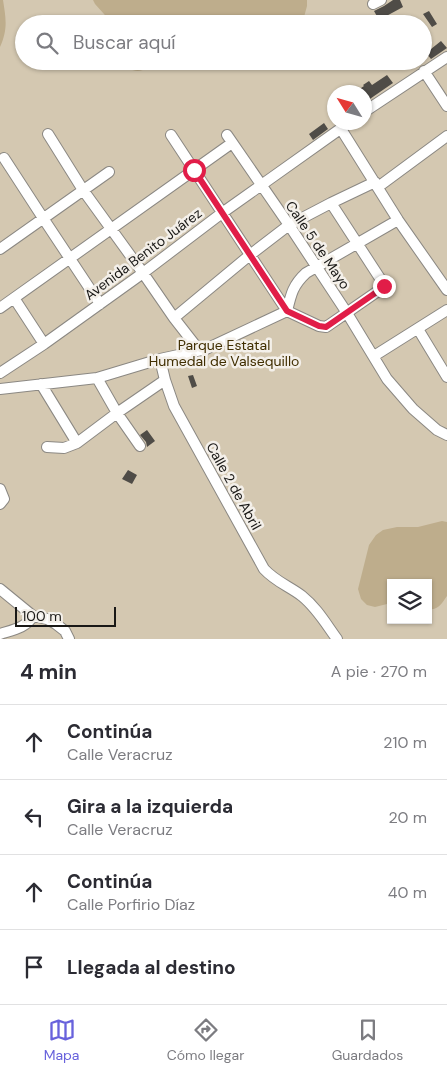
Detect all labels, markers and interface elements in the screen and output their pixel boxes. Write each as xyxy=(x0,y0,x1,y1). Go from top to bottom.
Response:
search box xyxy=(15,15,432,70)
icon: search xyxy=(33,29,61,57)
text: Buscar aquí xyxy=(73,30,176,55)
north arrow xyxy=(327,85,372,130)
route start xyxy=(183,159,206,182)
street label: Calle 5 de Mayo xyxy=(282,197,354,293)
street label: Avenida Benito Juárez xyxy=(81,204,205,304)
route end xyxy=(373,275,396,298)
park label: Parque Estatal Humedal de Valsequillo xyxy=(149,336,299,370)
street label: Calle 2 de Abril xyxy=(202,439,266,533)
map controls xyxy=(387,579,432,624)
button: layers xyxy=(387,579,432,624)
scale bar xyxy=(15,604,116,627)
text: 100 m xyxy=(22,607,62,625)
text: 4 min xyxy=(20,658,77,686)
text: A pie · 270 m xyxy=(331,661,427,682)
text: Continúa xyxy=(67,719,152,744)
icon: ahead xyxy=(20,728,48,756)
text: 210 m xyxy=(383,732,427,753)
text: Calle Veracruz xyxy=(67,744,173,765)
text: Gira a la izquierda xyxy=(67,794,233,819)
icon: left xyxy=(20,803,48,831)
text: 20 m xyxy=(388,807,427,828)
text: Calle Veracruz xyxy=(67,819,173,840)
text: Continúa xyxy=(67,869,152,894)
icon: ahead xyxy=(20,878,48,906)
text: 40 m xyxy=(388,882,427,903)
text: Calle Porfirio Díaz xyxy=(67,894,195,915)
icon: arrive xyxy=(20,953,48,981)
text: Llegada al destino xyxy=(67,955,236,980)
tab: Mapa xyxy=(44,1016,79,1064)
tab: Cómo llegar xyxy=(167,1016,244,1064)
tab: Guardados xyxy=(332,1016,403,1064)

